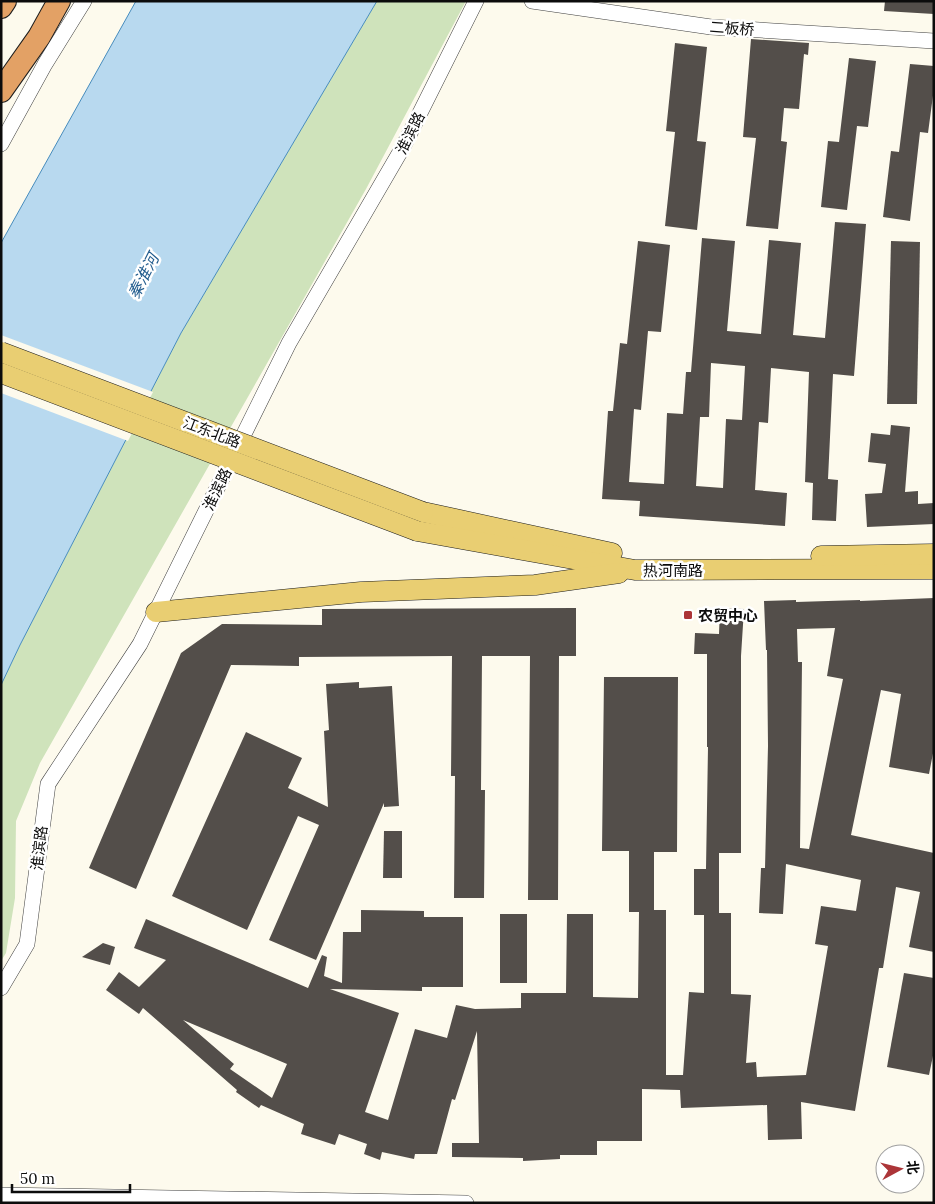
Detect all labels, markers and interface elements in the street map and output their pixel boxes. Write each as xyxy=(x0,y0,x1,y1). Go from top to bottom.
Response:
street label: 二板桥 xyxy=(709,17,755,39)
street label: 淮滨路 xyxy=(391,109,429,157)
water label: 秦淮河 xyxy=(123,247,164,302)
street label: 江东北路 xyxy=(181,412,243,452)
street label: 淮滨路 xyxy=(199,465,235,513)
street label: 热河南路 xyxy=(643,561,703,580)
place label: 农贸中心 xyxy=(698,606,758,625)
marker: 农贸中心 xyxy=(682,609,694,621)
street label: 淮滨路 xyxy=(27,825,51,871)
north arrow xyxy=(875,1144,925,1194)
text: 北 xyxy=(903,1159,923,1175)
scale bar xyxy=(12,1162,130,1194)
text: 50 m xyxy=(20,1169,55,1188)

